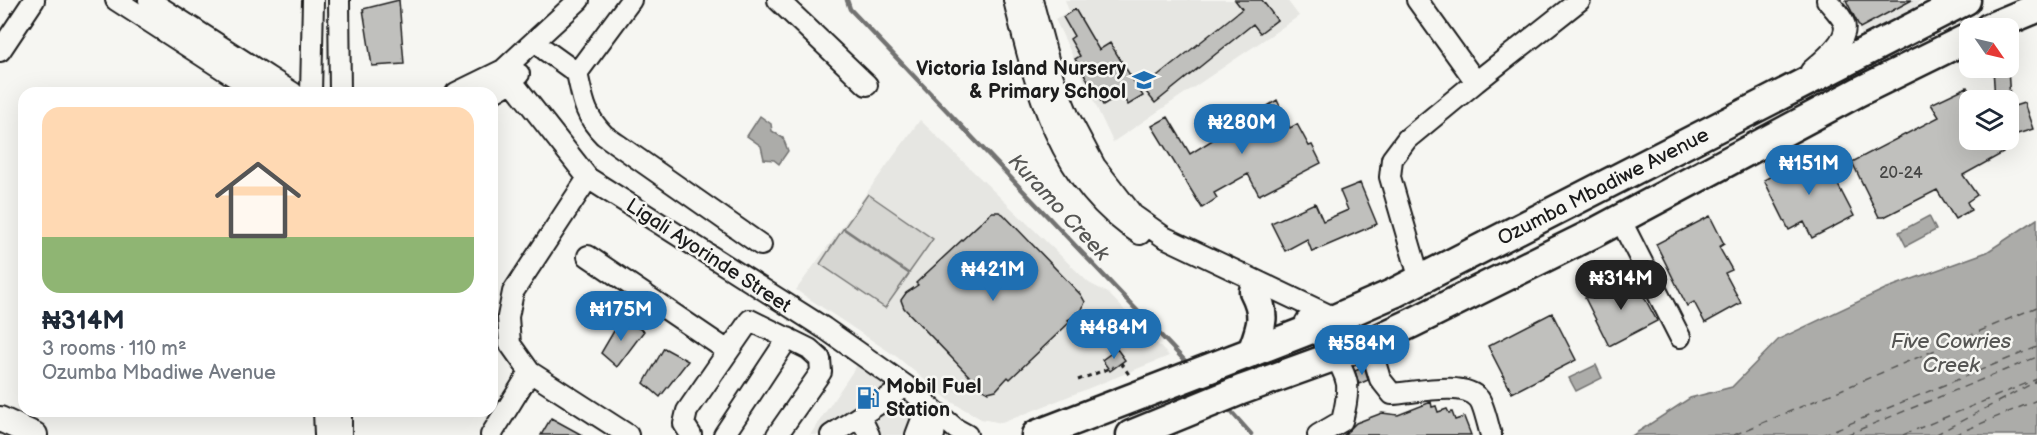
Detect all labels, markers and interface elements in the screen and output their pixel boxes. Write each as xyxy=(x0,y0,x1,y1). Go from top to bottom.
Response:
north arrow xyxy=(1959,18,2019,78)
map controls xyxy=(1959,18,2019,150)
place label: Victoria Island Nursery & Primary School xyxy=(916,57,1127,104)
school or university icon: Victoria Island Nursery & Primary School xyxy=(1131,67,1157,93)
button: layers xyxy=(1959,90,2019,150)
pin: ₦280M xyxy=(1200,104,1284,155)
text: ₦280M xyxy=(1208,111,1276,135)
street label: Ozumba Mbadiwe Avenue xyxy=(1494,123,1713,251)
pin: ₦151M xyxy=(1767,145,1851,196)
icon: home xyxy=(204,146,312,254)
water label: Kuramo Creek xyxy=(1003,149,1115,266)
text: ₦151M xyxy=(1779,152,1839,176)
house number: 20-24 xyxy=(1879,164,1923,183)
street label: Ligali Ayorinde Street xyxy=(621,194,795,318)
pin: ₦421M xyxy=(951,251,1035,302)
text: ₦421M xyxy=(961,258,1025,282)
pin: ₦314M xyxy=(1579,260,1663,311)
text: ₦314M xyxy=(1589,267,1653,291)
pin: ₦175M xyxy=(579,291,663,342)
text: ₦175M xyxy=(590,298,652,322)
text: ₦314M xyxy=(42,306,125,337)
pin: ₦484M xyxy=(1072,309,1156,360)
text: ₦484M xyxy=(1080,316,1148,340)
pin: ₦584M xyxy=(1320,325,1404,376)
water label: Five Cowries Creek xyxy=(1891,329,2012,378)
text: ₦584M xyxy=(1328,332,1396,356)
text: 3 rooms · 110 m² xyxy=(42,337,187,361)
text: Ozumba Mbadiwe Avenue xyxy=(42,361,276,385)
place label: Mobil Fuel Station xyxy=(886,375,982,422)
fuel station icon: Mobil Fuel Station xyxy=(855,385,881,411)

